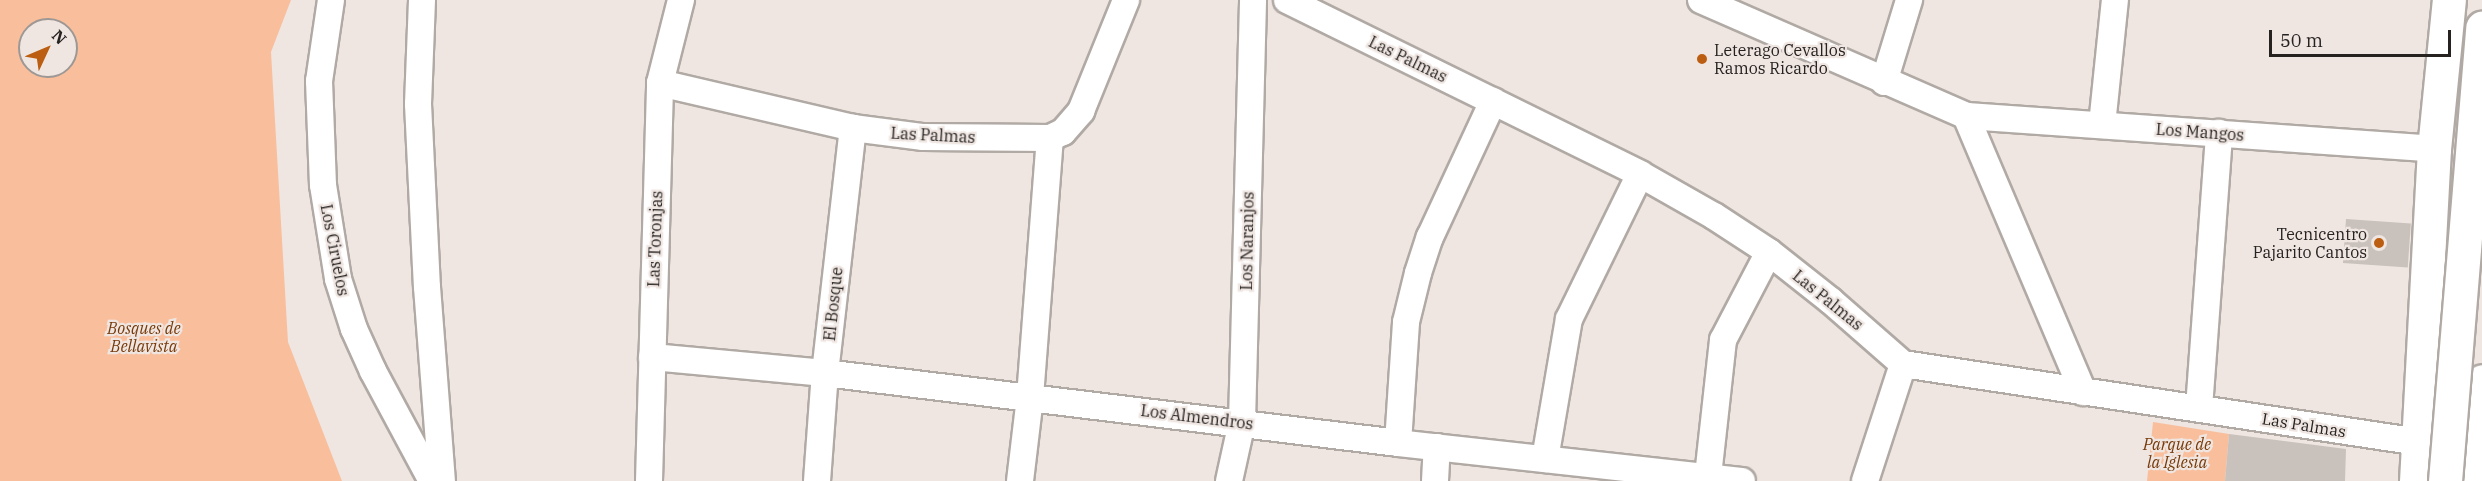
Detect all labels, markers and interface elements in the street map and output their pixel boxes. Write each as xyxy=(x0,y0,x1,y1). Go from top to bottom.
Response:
north arrow xyxy=(18,18,78,78)
scale bar xyxy=(2272,18,2454,56)
text: N xyxy=(48,25,71,48)
text: 50 m xyxy=(2280,29,2323,52)
street label: Las Palmas xyxy=(1366,32,1450,86)
place label: Leterago Cevallos Ramos Ricardo xyxy=(1714,40,1846,78)
marker: Leterago Cevallos Ramos Ricardo xyxy=(1695,52,1709,66)
street label: Los Mangos xyxy=(2155,119,2245,145)
street label: Las Palmas xyxy=(890,123,976,147)
street label: Las Toronjas xyxy=(644,191,666,287)
street label: Los Naranjos xyxy=(1237,191,1257,291)
street label: Los Ciruelos xyxy=(317,203,353,297)
place label: Tecnicentro Pajarito Cantos xyxy=(2253,224,2367,262)
marker: Tecnicentro Pajarito Cantos xyxy=(2372,236,2386,250)
street label: El Bosque xyxy=(820,266,846,342)
street label: Las Palmas xyxy=(1789,266,1867,334)
park label: Bosques de Bellavista xyxy=(107,318,181,356)
street label: Los Almendros xyxy=(1140,401,1254,433)
street label: Las Palmas xyxy=(2261,409,2347,441)
park label: Parque de la Iglesia xyxy=(2143,434,2211,472)

